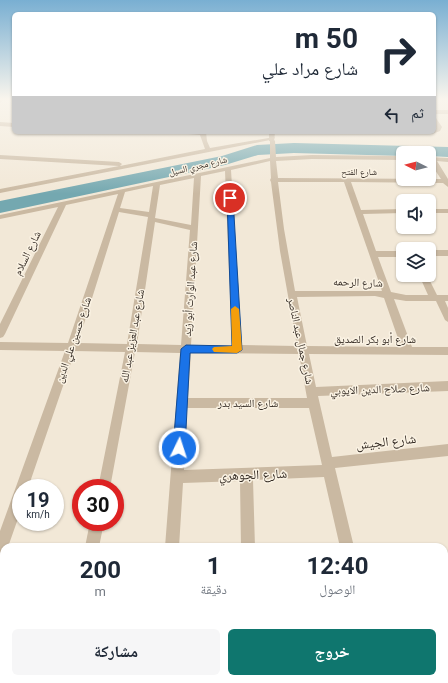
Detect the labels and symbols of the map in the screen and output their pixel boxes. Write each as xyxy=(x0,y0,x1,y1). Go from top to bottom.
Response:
north arrow xyxy=(396,146,436,186)
street label: شارع مجري السيل xyxy=(168,154,229,180)
street label: شارع الفتح xyxy=(341,167,377,178)
pin xyxy=(213,181,247,215)
street label: شارع السلام xyxy=(11,229,44,278)
street label: شارع عبد الوارث أبو زيد xyxy=(180,241,200,337)
street label: شارع الرحمه xyxy=(333,275,383,290)
street label: شارع عبد العزيز عبد الله xyxy=(118,288,147,384)
street label: شارع حسين علي الدين xyxy=(53,296,96,385)
street label: شارع جمال عبد الناصر xyxy=(285,296,316,385)
street label: شارع أبو بكر الصديق xyxy=(334,332,416,346)
street label: شارع صلاح الدين الايوبي xyxy=(330,381,430,400)
street label: شارع السيد بدر xyxy=(217,397,278,410)
position arrow xyxy=(158,427,200,469)
street label: شارع الجيش xyxy=(355,431,417,454)
street label: شارع الجوهري xyxy=(219,466,288,486)
speed limit sign: 30 xyxy=(72,479,124,531)

